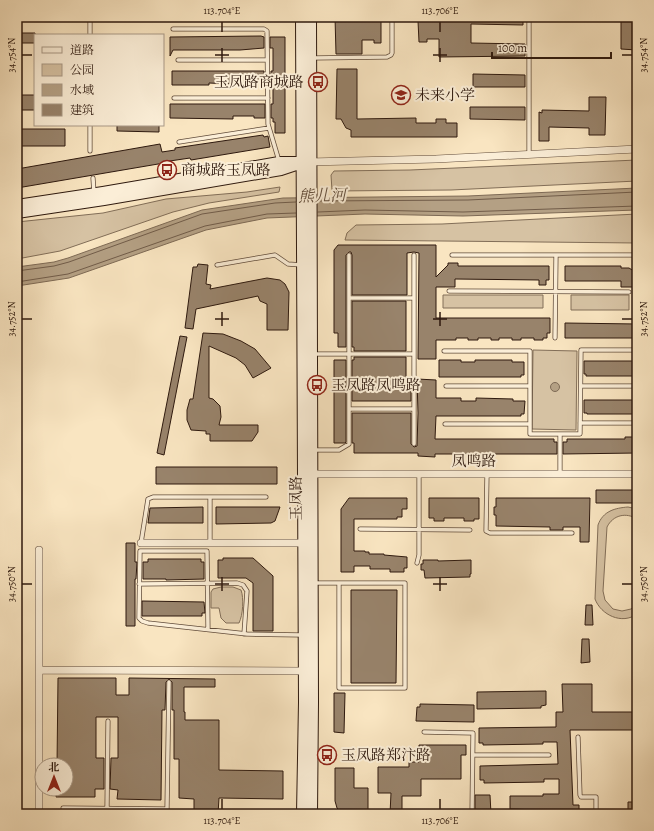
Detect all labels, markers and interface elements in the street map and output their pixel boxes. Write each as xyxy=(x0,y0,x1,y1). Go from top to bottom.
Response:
text: 113.704°E xyxy=(203,4,241,17)
text: 113.706°E xyxy=(421,4,459,17)
legend xyxy=(34,34,164,126)
scale bar xyxy=(492,34,611,60)
text: 34.754°N xyxy=(5,38,18,72)
text: 34.754°N xyxy=(637,38,650,72)
text: 100 m xyxy=(498,40,527,56)
text: 道路 xyxy=(70,42,94,58)
text: 公园 xyxy=(70,62,94,78)
bus stop icon: 玉凤路商城路 xyxy=(307,71,329,93)
place label: 玉凤路商城路 xyxy=(214,72,304,92)
text: 水域 xyxy=(70,82,94,98)
school or university icon: 未来小学 xyxy=(390,84,412,106)
place label: 未来小学 xyxy=(415,85,475,105)
text: 建筑 xyxy=(70,102,94,118)
bus stop icon: 商城路玉凤路 xyxy=(156,159,178,181)
place label: 商城路玉凤路 xyxy=(181,160,271,180)
water label: 熊儿河 xyxy=(298,184,349,208)
text: 34.752°N xyxy=(5,301,18,337)
text: 34.752°N xyxy=(637,301,650,337)
bus stop icon: 玉凤路凤鸣路 xyxy=(306,374,328,396)
place label: 玉凤路凤鸣路 xyxy=(331,375,421,395)
street label: 凤鸣路 xyxy=(451,451,497,471)
street label: 玉凤路 xyxy=(286,475,306,521)
text: 34.750°N xyxy=(5,566,18,602)
text: 34.750°N xyxy=(637,566,650,602)
bus stop icon: 玉凤路郑汴路 xyxy=(316,744,338,766)
place label: 玉凤路郑汴路 xyxy=(341,745,431,765)
north arrow xyxy=(34,757,74,797)
text: 北 xyxy=(49,760,60,775)
text: 113.704°E xyxy=(203,814,241,827)
text: 113.706°E xyxy=(421,814,459,827)

